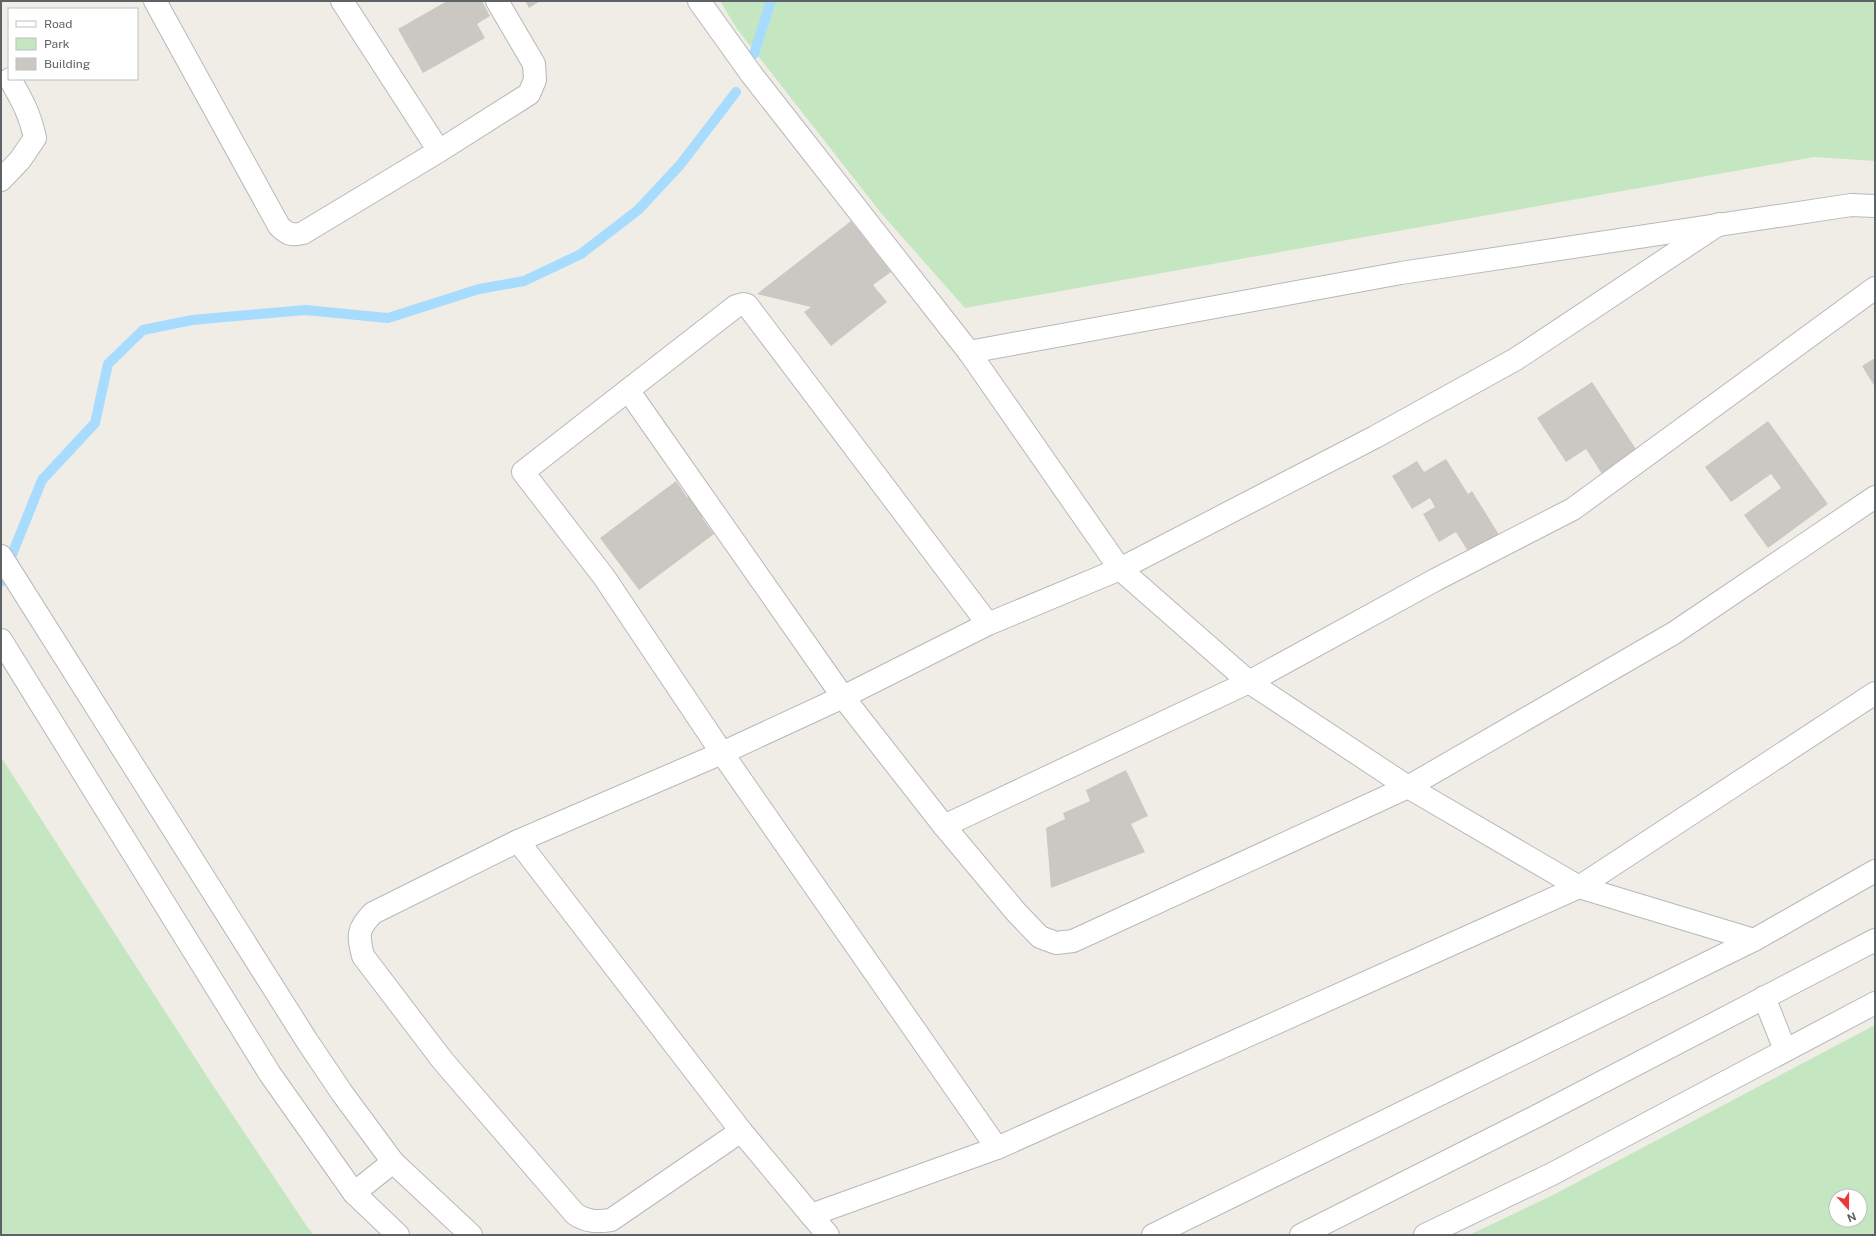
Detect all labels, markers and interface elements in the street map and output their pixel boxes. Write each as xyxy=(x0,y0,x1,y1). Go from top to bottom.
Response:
legend xyxy=(8,8,138,80)
text: Road xyxy=(44,17,72,31)
text: Park xyxy=(44,37,70,51)
text: Building xyxy=(44,57,90,71)
north arrow xyxy=(1828,1188,1868,1228)
text: N xyxy=(1845,1210,1858,1224)

